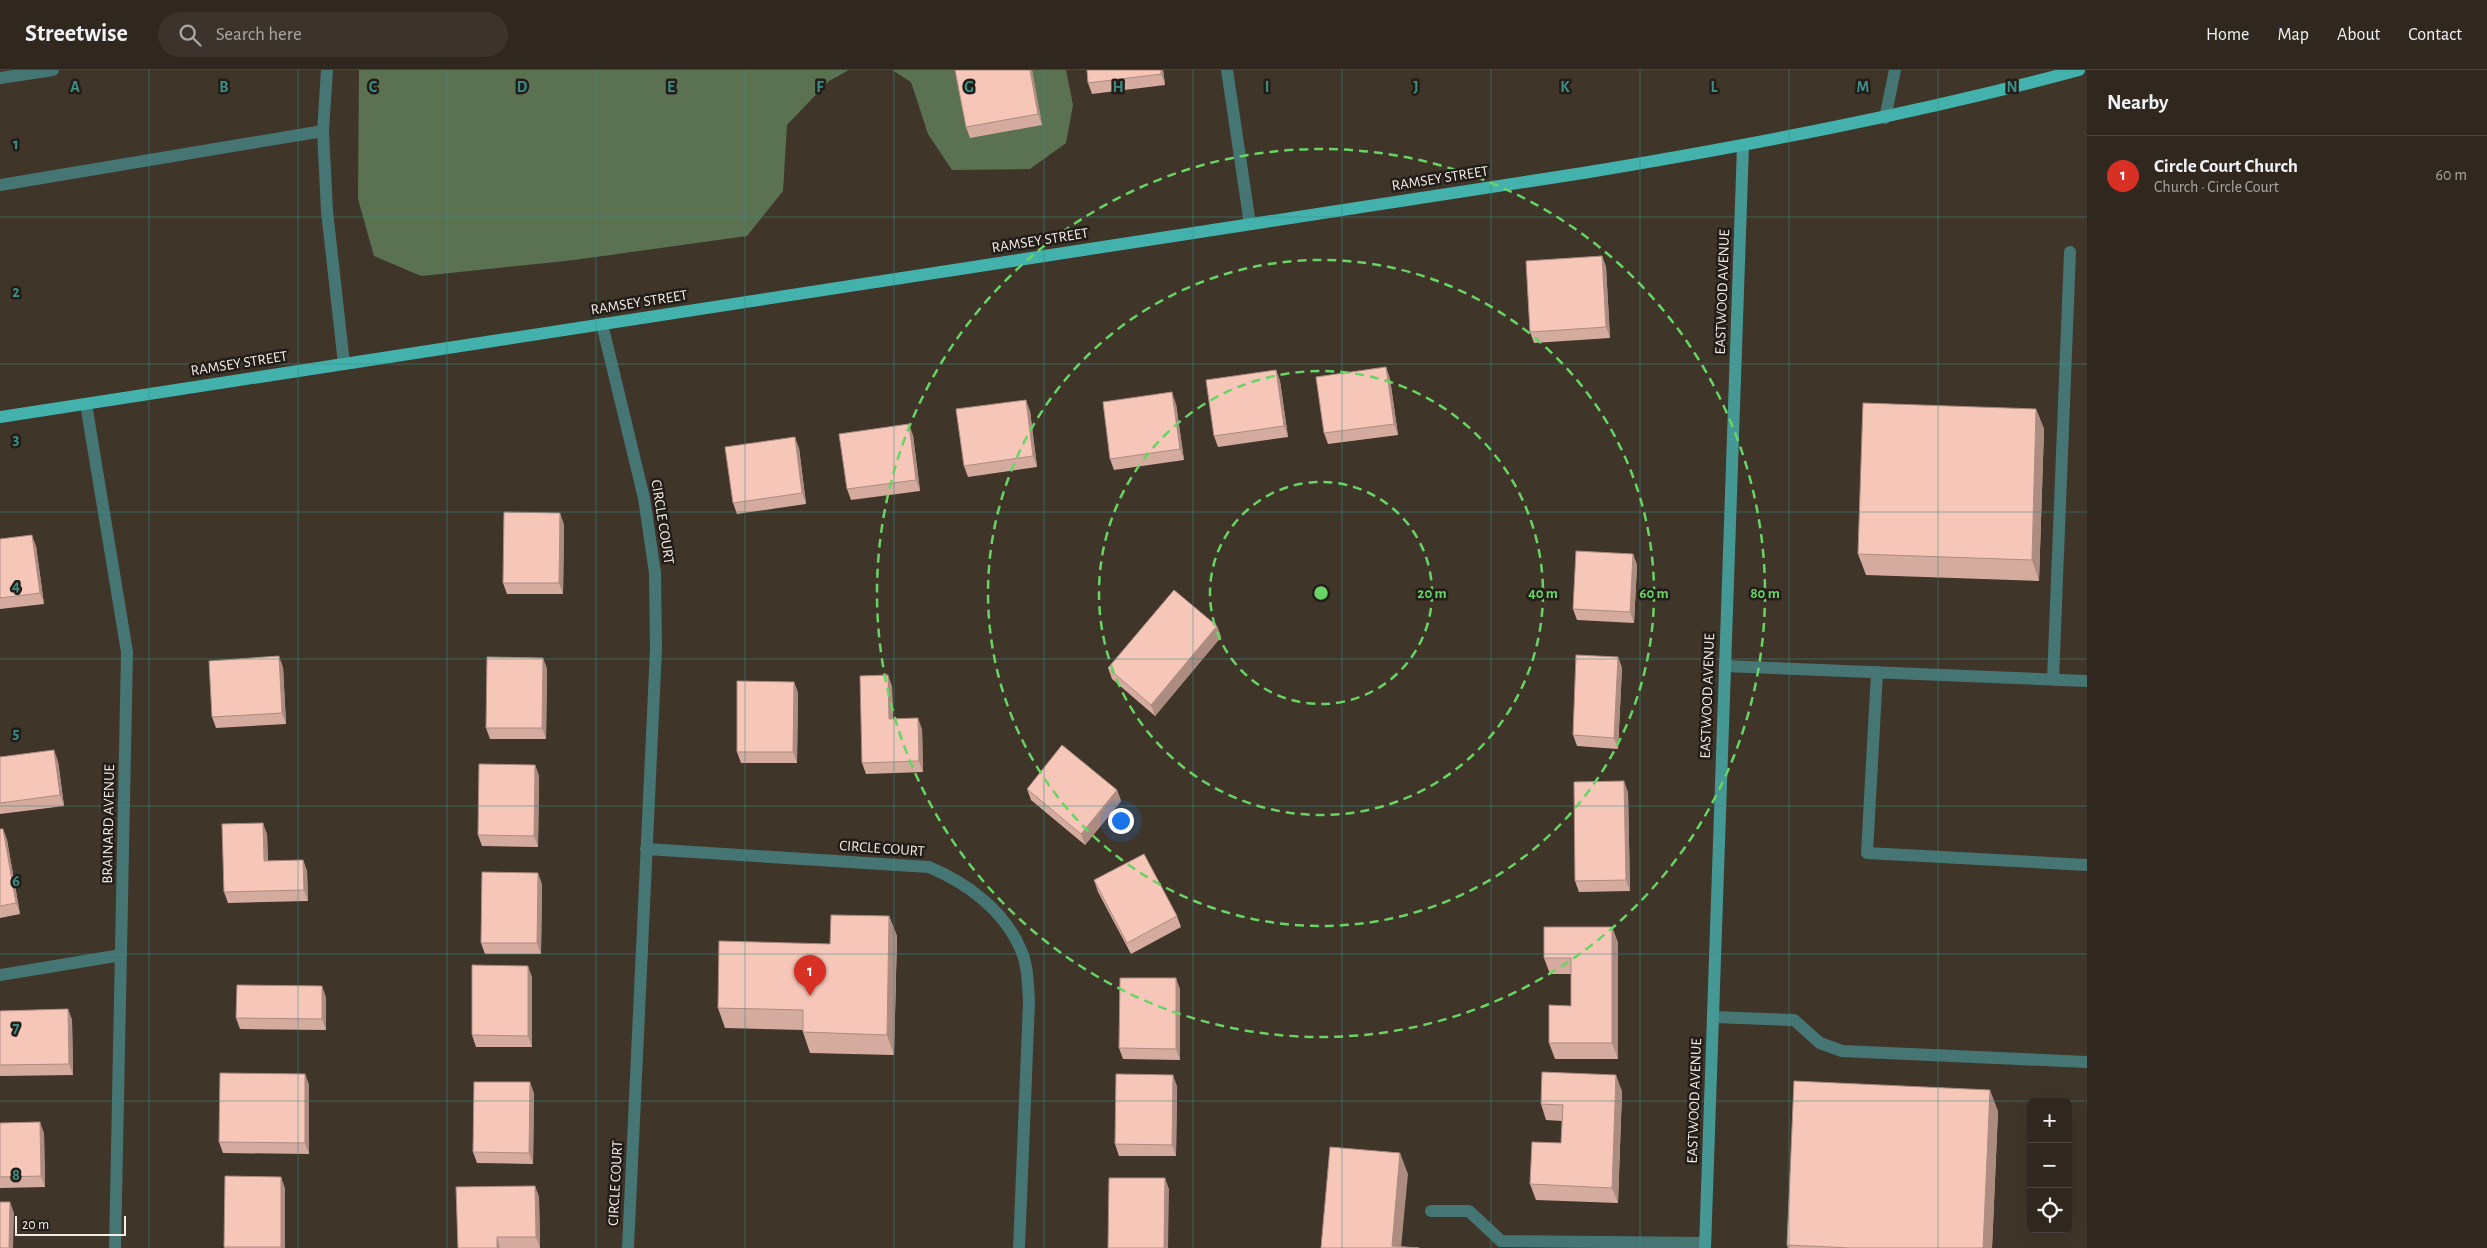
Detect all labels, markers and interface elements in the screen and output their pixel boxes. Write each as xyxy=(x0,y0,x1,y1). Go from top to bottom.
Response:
search box xyxy=(158,12,508,57)
icon: search xyxy=(176,21,204,49)
text: Streetwise xyxy=(25,22,128,46)
text: Search here xyxy=(216,25,302,44)
text: Home xyxy=(2206,26,2249,44)
text: Map xyxy=(2277,26,2309,44)
text: About xyxy=(2337,26,2380,44)
text: Contact xyxy=(2408,26,2462,44)
text: A xyxy=(70,79,80,95)
text: B xyxy=(219,79,229,95)
text: C xyxy=(369,79,378,95)
text: D xyxy=(517,79,528,95)
text: E xyxy=(667,79,675,95)
text: F xyxy=(816,79,824,95)
text: G xyxy=(964,79,974,95)
text: H xyxy=(1112,79,1124,95)
text: I xyxy=(1265,79,1269,95)
text: J xyxy=(1413,79,1419,95)
text: K xyxy=(1560,79,1570,95)
text: L xyxy=(1711,79,1718,95)
text: M xyxy=(1857,79,1869,95)
text: N xyxy=(2006,79,2018,95)
text: Nearby xyxy=(2107,92,2168,113)
text: 1 xyxy=(13,136,19,152)
text: Circle Court Church xyxy=(2154,157,2298,176)
street label: RAMSEY STREET xyxy=(1391,163,1490,194)
text: 1 xyxy=(2120,167,2126,183)
text: 60 m xyxy=(2436,167,2467,183)
text: Church · Circle Court xyxy=(2154,179,2279,195)
street label: RAMSEY STREET xyxy=(991,225,1090,256)
street label: EASTWOOD AVENUE xyxy=(1713,229,1732,355)
text: 2 xyxy=(12,284,20,300)
street label: RAMSEY STREET xyxy=(590,287,689,318)
street label: RAMSEY STREET xyxy=(190,348,289,379)
text: 3 xyxy=(13,431,20,447)
street label: CIRCLE COURT xyxy=(648,479,677,566)
text: 4 xyxy=(12,578,20,594)
centre of rings xyxy=(1312,584,1330,602)
text: 20 m xyxy=(1417,586,1447,601)
text: 40 m xyxy=(1528,586,1558,601)
text: 60 m xyxy=(1639,586,1669,601)
text: 80 m xyxy=(1750,586,1780,601)
street label: EASTWOOD AVENUE xyxy=(1698,633,1717,759)
text: 5 xyxy=(13,725,20,741)
street label: BRAINARD AVENUE xyxy=(100,764,117,884)
your location xyxy=(1108,808,1134,834)
street label: CIRCLE COURT xyxy=(839,838,926,859)
text: 6 xyxy=(12,873,20,889)
pin: 1 xyxy=(794,955,826,996)
text: 7 xyxy=(13,1020,20,1036)
street label: EASTWOOD AVENUE xyxy=(1685,1038,1704,1164)
map controls xyxy=(2027,1098,2072,1233)
button: + xyxy=(2027,1098,2072,1143)
street label: CIRCLE COURT xyxy=(606,1139,625,1226)
button: − xyxy=(2027,1143,2072,1188)
text: 8 xyxy=(12,1167,20,1183)
button: locate xyxy=(2027,1188,2072,1233)
scale bar xyxy=(15,1213,126,1236)
text: 20 m xyxy=(22,1218,49,1232)

